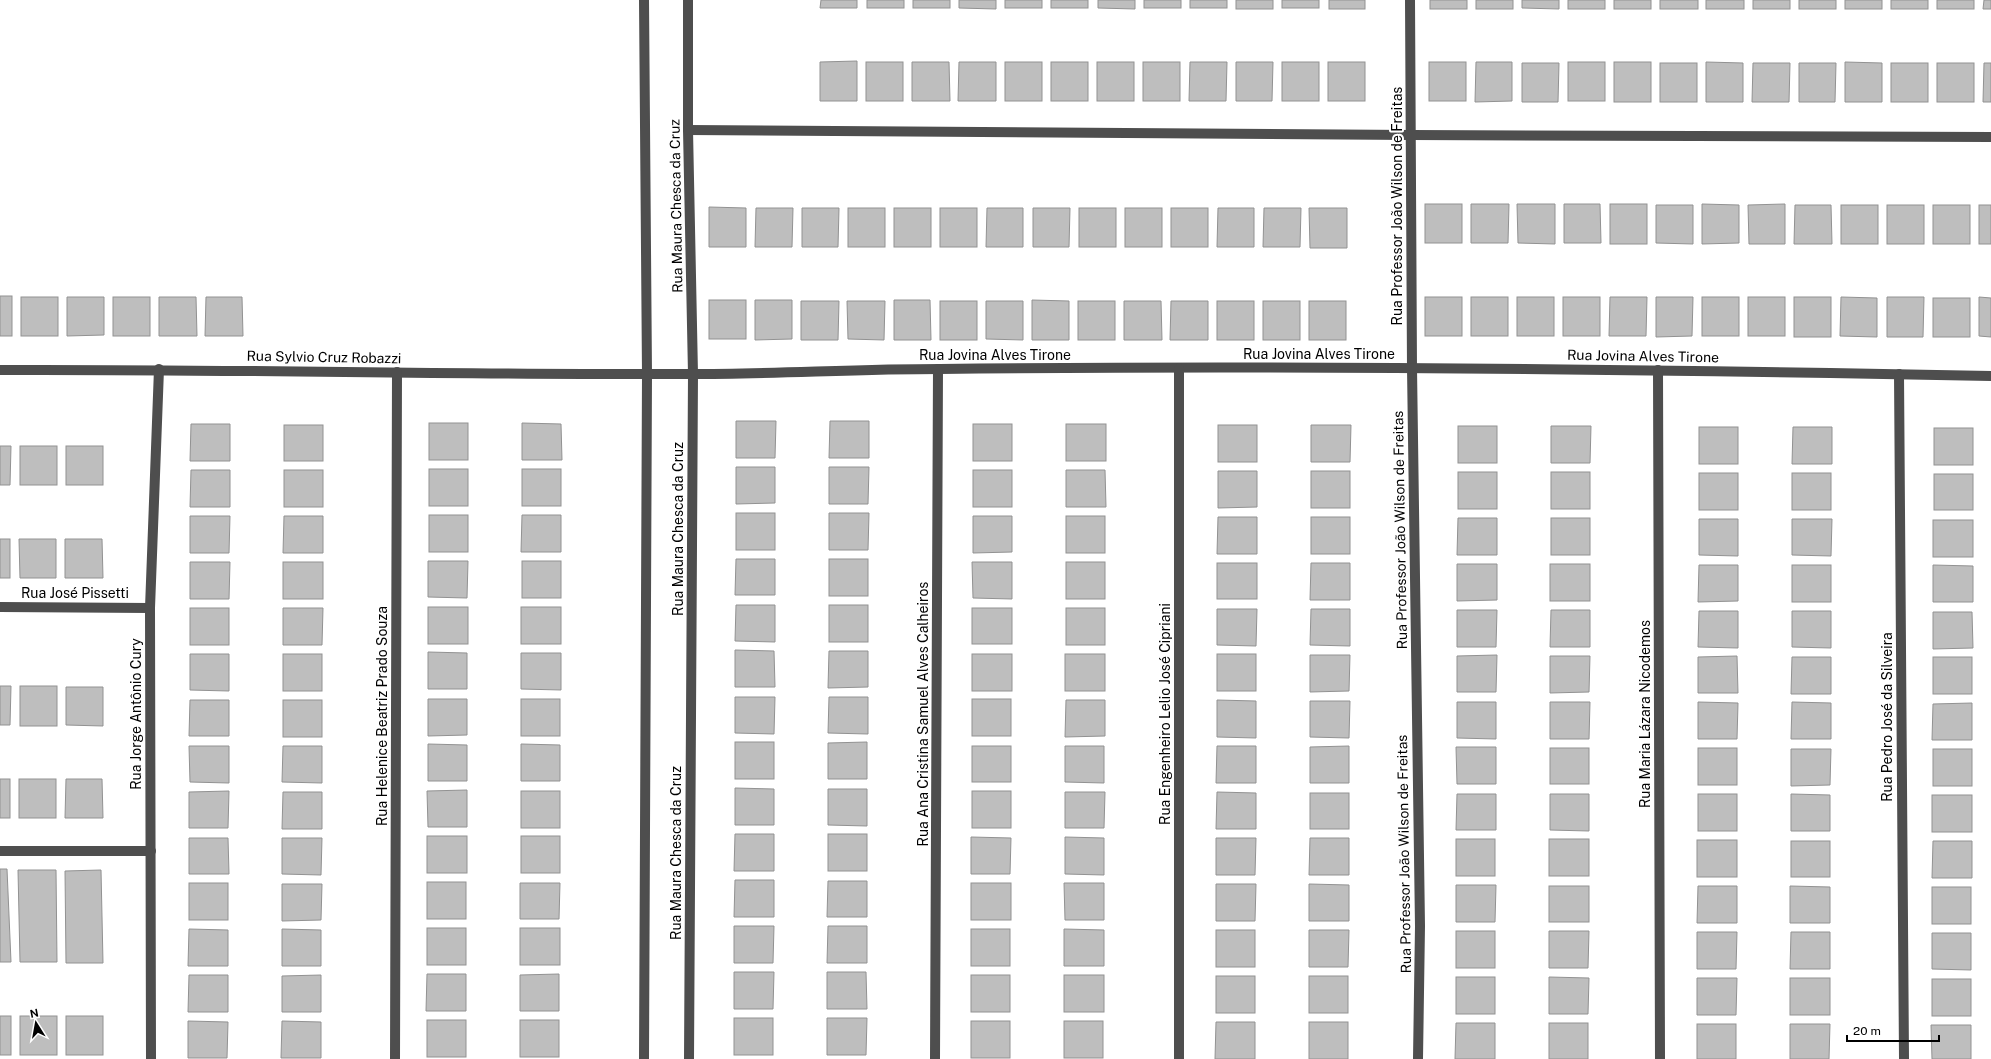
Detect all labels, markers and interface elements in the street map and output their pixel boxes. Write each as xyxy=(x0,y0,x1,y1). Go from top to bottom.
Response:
street label: Rua Professor João Wilson de Freitas xyxy=(1389,87,1405,325)
street label: Rua Maura Chesca da Cruz xyxy=(666,119,686,293)
street label: Rua Jovina Alves Tirone xyxy=(1243,346,1395,362)
street label: Rua Jovina Alves Tirone xyxy=(919,347,1071,363)
street label: Rua Jovina Alves Tirone xyxy=(1567,347,1719,365)
street label: Rua Sylvio Cruz Robazzi xyxy=(246,348,402,366)
street label: Rua Professor João Wilson de Freitas xyxy=(1390,410,1410,650)
street label: Rua Maura Chesca da Cruz xyxy=(670,442,686,616)
street label: Rua Ana Cristina Samuel Alves Calheiros xyxy=(915,582,931,846)
street label: Rua José Pissetti xyxy=(21,585,129,601)
street label: Rua Engenheiro Lelio José Cipriani xyxy=(1157,603,1173,825)
street label: Rua Helenice Beatriz Prado Souza xyxy=(374,606,390,826)
street label: Rua Maria Lázara Nicodemos xyxy=(1637,620,1653,808)
street label: Rua Pedro José da Silveira xyxy=(1879,632,1895,802)
street label: Rua Jorge Antônio Cury xyxy=(128,638,144,790)
street label: Rua Professor João Wilson de Freitas xyxy=(1394,734,1414,974)
street label: Rua Maura Chesca da Cruz xyxy=(668,766,684,940)
north arrow xyxy=(16,1003,56,1043)
text: N xyxy=(29,1006,39,1020)
scale bar xyxy=(1847,1017,1939,1043)
text: 20 m xyxy=(1853,1024,1881,1038)

